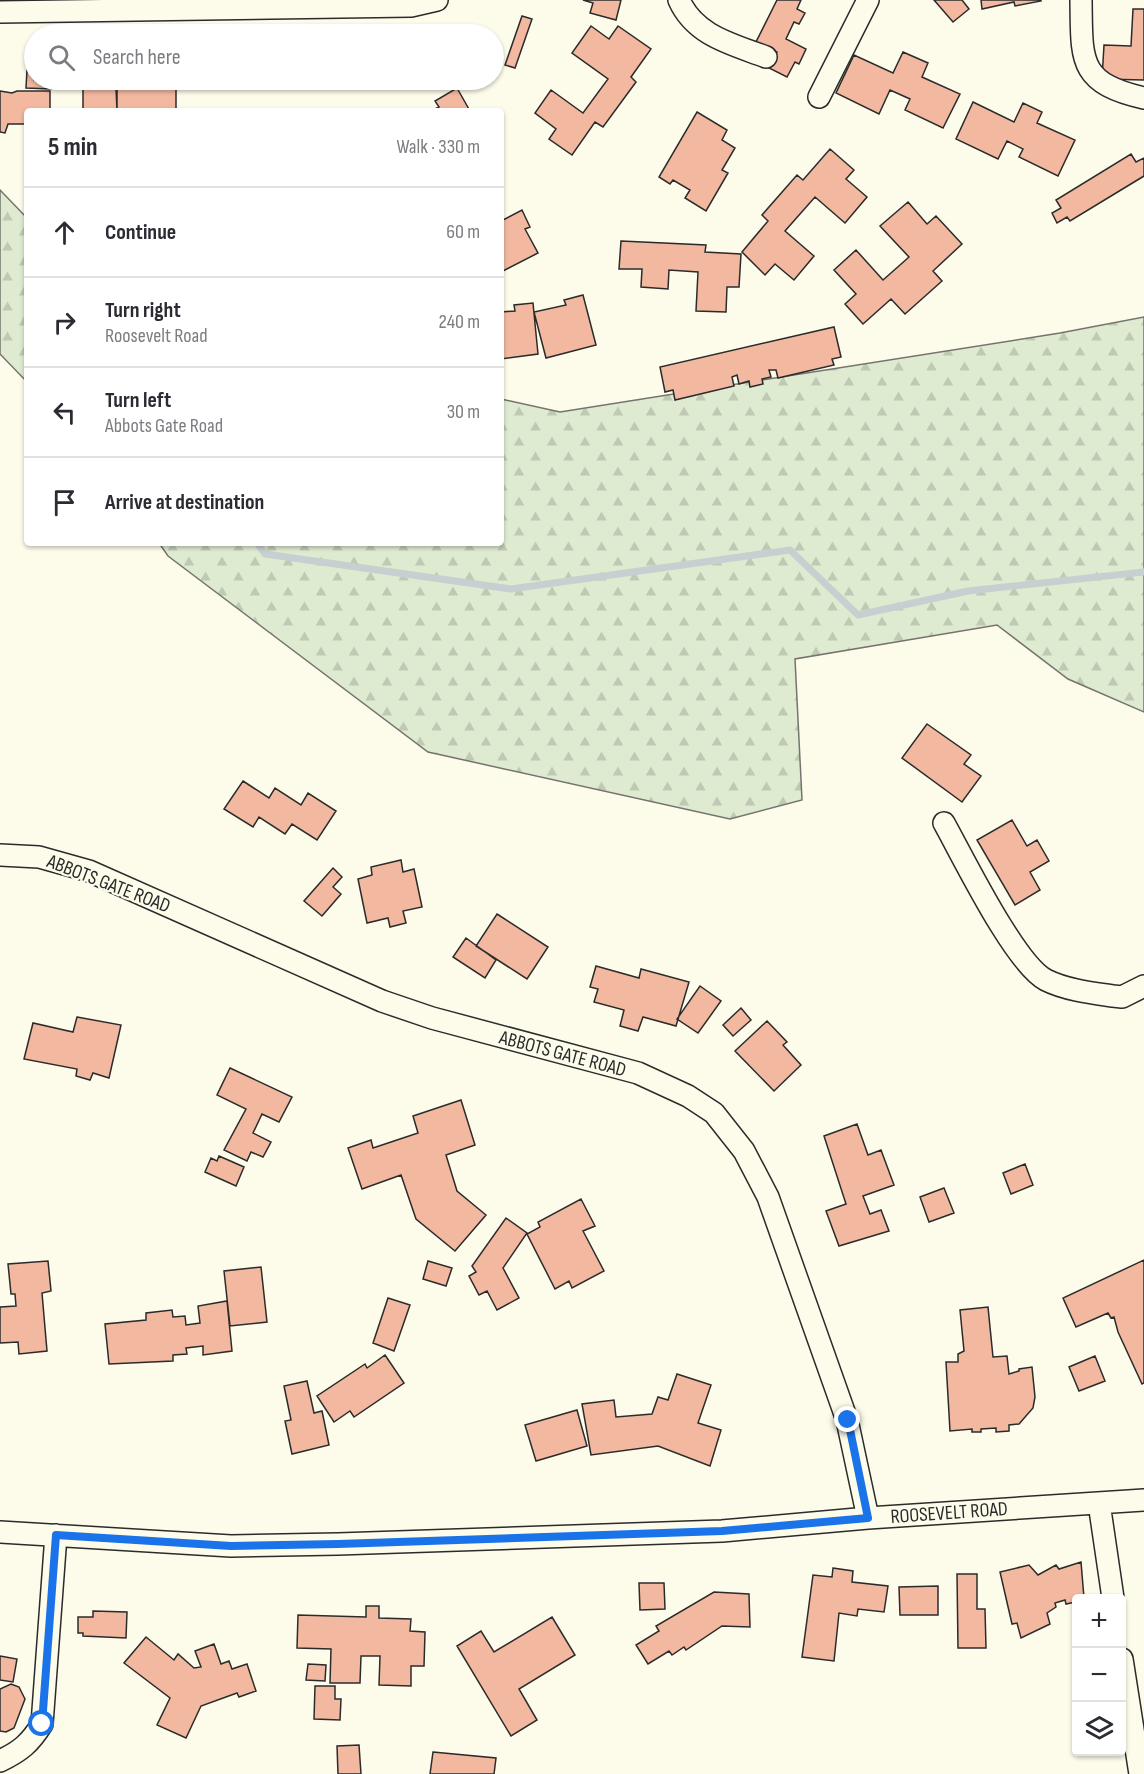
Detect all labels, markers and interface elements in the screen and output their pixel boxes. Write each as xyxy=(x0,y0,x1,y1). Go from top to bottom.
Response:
search box xyxy=(24,24,504,90)
icon: search xyxy=(45,41,78,74)
text: Search here xyxy=(93,44,180,71)
text: 5 min xyxy=(48,132,98,163)
text: Walk · 330 m xyxy=(396,135,480,159)
icon: ahead xyxy=(48,216,81,249)
text: Continue xyxy=(105,219,176,246)
text: 60 m xyxy=(446,220,480,244)
text: Turn right xyxy=(105,297,181,324)
icon: right xyxy=(48,306,81,339)
text: 240 m xyxy=(439,310,480,334)
text: Roosevelt Road xyxy=(105,324,208,348)
text: Turn left xyxy=(105,387,171,414)
icon: left xyxy=(48,396,81,429)
text: 30 m xyxy=(447,400,480,424)
text: Abbots Gate Road xyxy=(105,414,223,438)
icon: arrive xyxy=(48,486,81,519)
text: Arrive at destination xyxy=(105,489,264,516)
street label: ABBOTS GATE ROAD xyxy=(43,849,174,918)
street label: ABBOTS GATE ROAD xyxy=(496,1025,629,1082)
route end xyxy=(834,1406,860,1432)
street label: ROOSEVELT ROAD xyxy=(890,1497,1008,1529)
map controls xyxy=(1072,1594,1126,1756)
button: + xyxy=(1072,1594,1126,1648)
button: − xyxy=(1072,1648,1126,1702)
button: layers xyxy=(1072,1702,1126,1756)
route start xyxy=(28,1710,54,1736)

